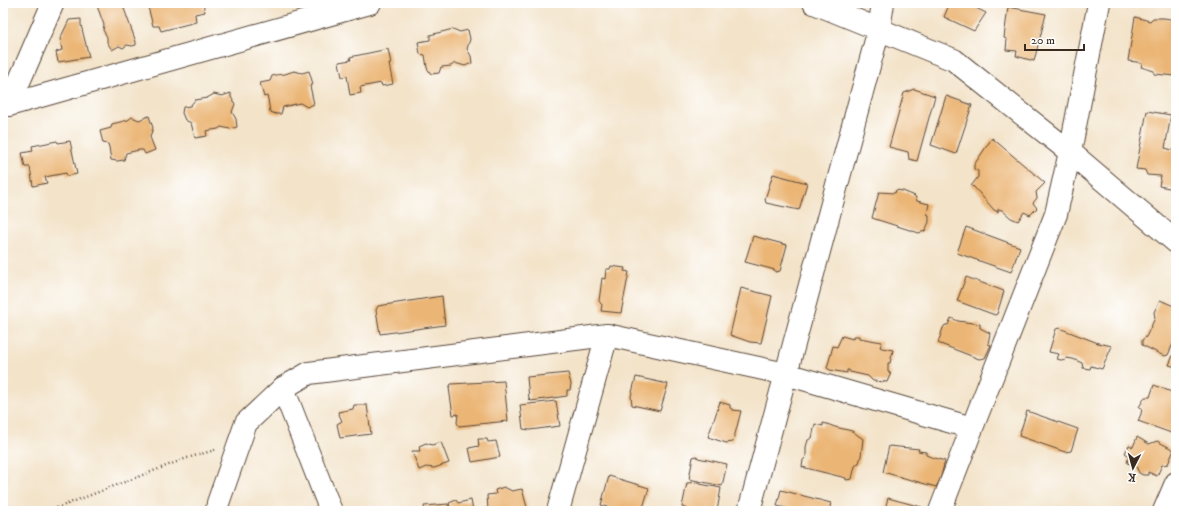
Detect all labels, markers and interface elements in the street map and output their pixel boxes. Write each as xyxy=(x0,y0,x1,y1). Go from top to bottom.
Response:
scale bar xyxy=(1025,26,1084,52)
text: 20 m xyxy=(1031,33,1055,48)
north arrow xyxy=(1113,448,1153,488)
text: K xyxy=(1127,470,1137,484)

